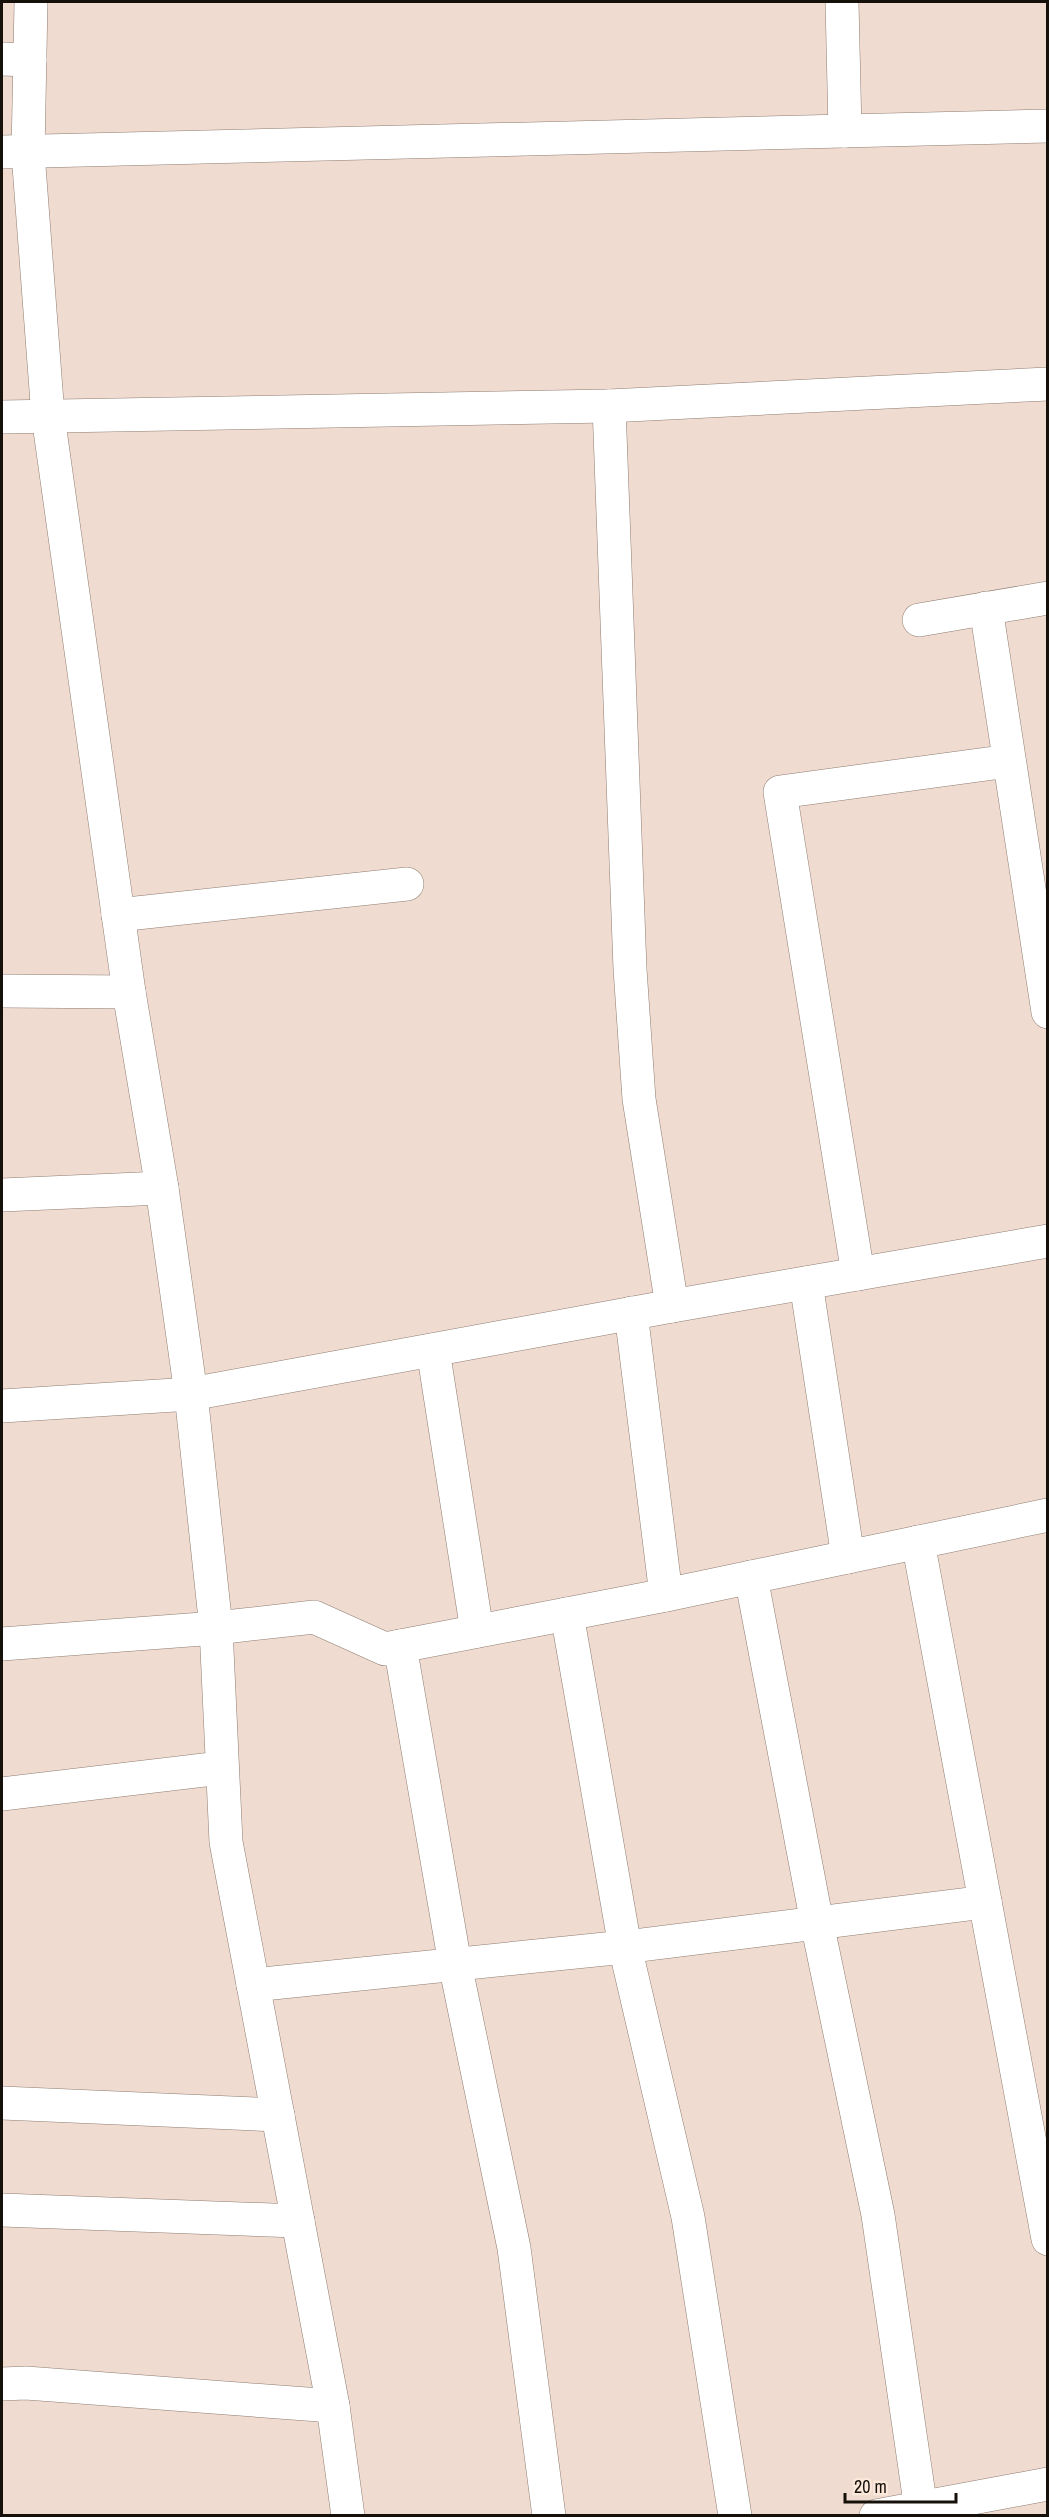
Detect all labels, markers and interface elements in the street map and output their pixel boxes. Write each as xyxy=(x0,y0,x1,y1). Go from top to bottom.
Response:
scale bar xyxy=(845,2466,956,2504)
text: 20 m xyxy=(854,2474,887,2499)

